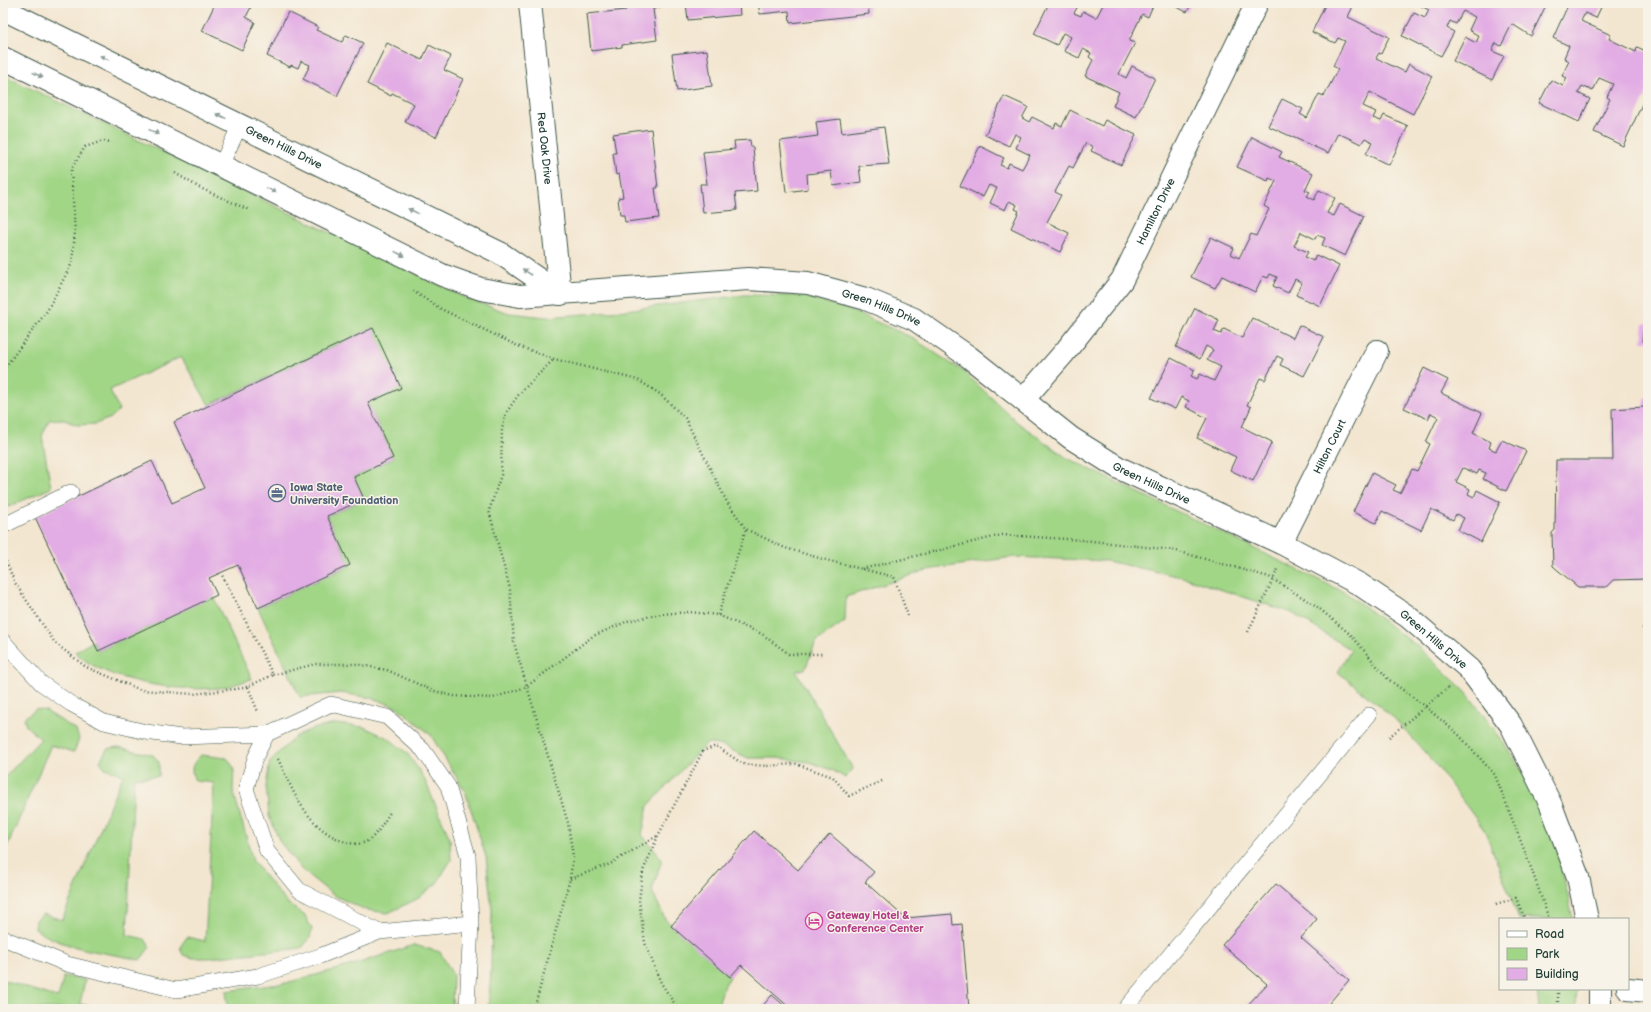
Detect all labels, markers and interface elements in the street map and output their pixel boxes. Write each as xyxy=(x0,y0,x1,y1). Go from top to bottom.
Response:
one-way arrow xyxy=(99,55,110,62)
one-way arrow xyxy=(32,72,44,78)
street label: Red Oak Drive xyxy=(534,112,555,185)
one-way arrow xyxy=(215,113,227,119)
street label: Green Hills Drive xyxy=(243,123,325,172)
one-way arrow xyxy=(149,129,160,136)
street label: Hamilton Drive xyxy=(1134,176,1178,247)
one-way arrow xyxy=(265,187,277,193)
one-way arrow xyxy=(407,207,419,214)
one-way arrow xyxy=(394,251,406,257)
one-way arrow xyxy=(522,268,533,276)
street label: Green Hills Drive xyxy=(840,287,924,329)
street label: Hilton Court xyxy=(1311,417,1349,476)
street label: Green Hills Drive xyxy=(1110,459,1192,507)
place label: Iowa State University Foundation xyxy=(290,481,398,507)
office icon: Iowa State University Foundation xyxy=(267,483,287,503)
street label: Green Hills Drive xyxy=(1397,607,1470,672)
place label: Gateway Hotel & Conference Center xyxy=(827,909,924,935)
hotel icon: Gateway Hotel & Conference Center xyxy=(804,911,824,931)
legend xyxy=(1499,918,1629,990)
text: Road xyxy=(1535,927,1564,942)
text: Park xyxy=(1535,947,1559,962)
text: Building xyxy=(1535,967,1579,982)

